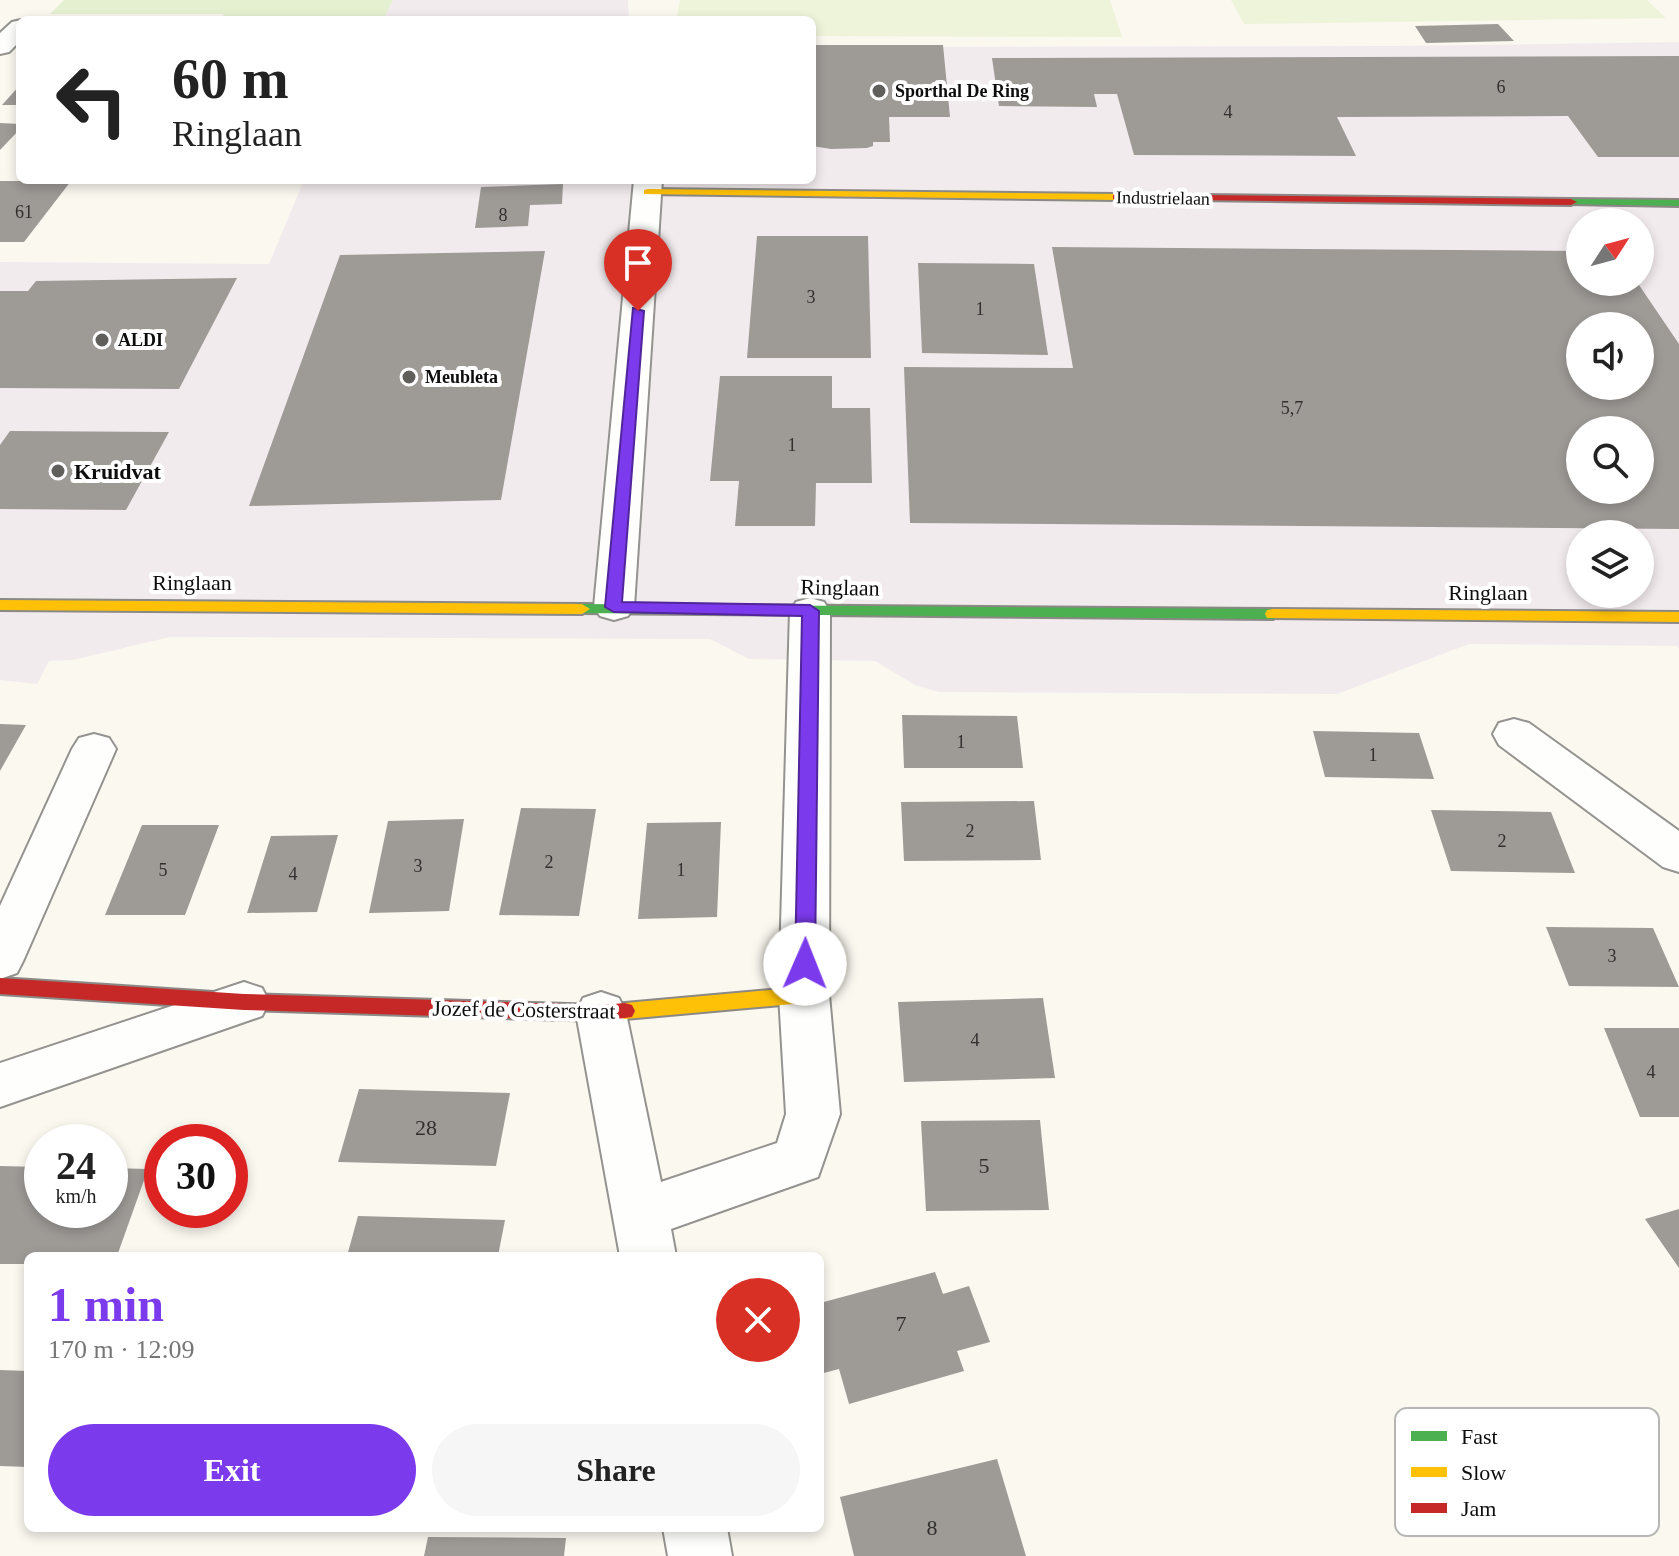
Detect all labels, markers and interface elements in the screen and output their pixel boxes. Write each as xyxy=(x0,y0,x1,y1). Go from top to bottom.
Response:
icon: left xyxy=(40,48,144,152)
text: 60 m xyxy=(172,48,289,110)
house number: 6 xyxy=(1497,77,1506,97)
place label: Sporthal De Ring xyxy=(895,81,1029,101)
marker: Sporthal De Ring xyxy=(870,82,888,100)
house number: 4 xyxy=(1224,102,1233,122)
text: Ringlaan xyxy=(172,114,302,154)
street label: Industrielaan xyxy=(1116,187,1210,209)
house number: 61 xyxy=(15,202,33,222)
house number: 8 xyxy=(499,205,508,225)
north arrow xyxy=(1566,208,1654,296)
map controls xyxy=(1566,208,1654,608)
pin xyxy=(604,229,672,311)
icon: arrive xyxy=(616,241,660,285)
house number: 3 xyxy=(807,287,816,307)
house number: 1 xyxy=(976,299,985,319)
button: sound xyxy=(1566,312,1654,400)
place label: ALDI xyxy=(118,330,163,350)
marker: ALDI xyxy=(93,331,111,349)
place label: Meubleta xyxy=(425,367,498,387)
marker: Meubleta xyxy=(400,368,418,386)
house number: 5,7 xyxy=(1281,398,1303,418)
button: search xyxy=(1566,416,1654,504)
house number: 1 xyxy=(788,435,797,455)
place label: Kruidvat xyxy=(74,459,161,484)
marker: Kruidvat xyxy=(49,462,67,480)
button: layers xyxy=(1566,520,1654,608)
street label: Ringlaan xyxy=(152,570,232,595)
street label: Ringlaan xyxy=(800,574,880,601)
street label: Ringlaan xyxy=(1448,580,1528,605)
house number: 1 xyxy=(957,732,966,752)
house number: 1 xyxy=(1369,745,1378,765)
house number: 2 xyxy=(966,821,975,841)
house number: 2 xyxy=(1498,831,1507,851)
house number: 2 xyxy=(545,852,554,872)
house number: 3 xyxy=(414,856,423,876)
house number: 5 xyxy=(159,860,168,880)
house number: 1 xyxy=(677,860,686,880)
house number: 4 xyxy=(289,864,298,884)
position arrow xyxy=(763,922,847,1006)
house number: 3 xyxy=(1608,946,1617,966)
street label: Jozef de Costerstraat xyxy=(432,995,616,1024)
house number: 4 xyxy=(971,1030,980,1050)
house number: 4 xyxy=(1647,1062,1656,1082)
house number: 28 xyxy=(415,1115,437,1140)
speed limit sign: 30 xyxy=(144,1124,248,1228)
text: 24 xyxy=(56,1143,96,1188)
house number: 5 xyxy=(979,1153,990,1178)
text: km/h xyxy=(55,1185,97,1207)
text: 1 min xyxy=(48,1278,164,1331)
button: close xyxy=(716,1278,800,1362)
house number: 7 xyxy=(896,1311,907,1336)
text: 170 m · 12:09 xyxy=(48,1335,195,1364)
legend xyxy=(1395,1408,1659,1536)
button: Exit xyxy=(48,1424,416,1516)
button: Share xyxy=(432,1424,800,1516)
text: Fast xyxy=(1461,1424,1498,1449)
text: Slow xyxy=(1461,1460,1506,1485)
text: Jam xyxy=(1461,1496,1496,1521)
house number: 8 xyxy=(927,1515,938,1540)

